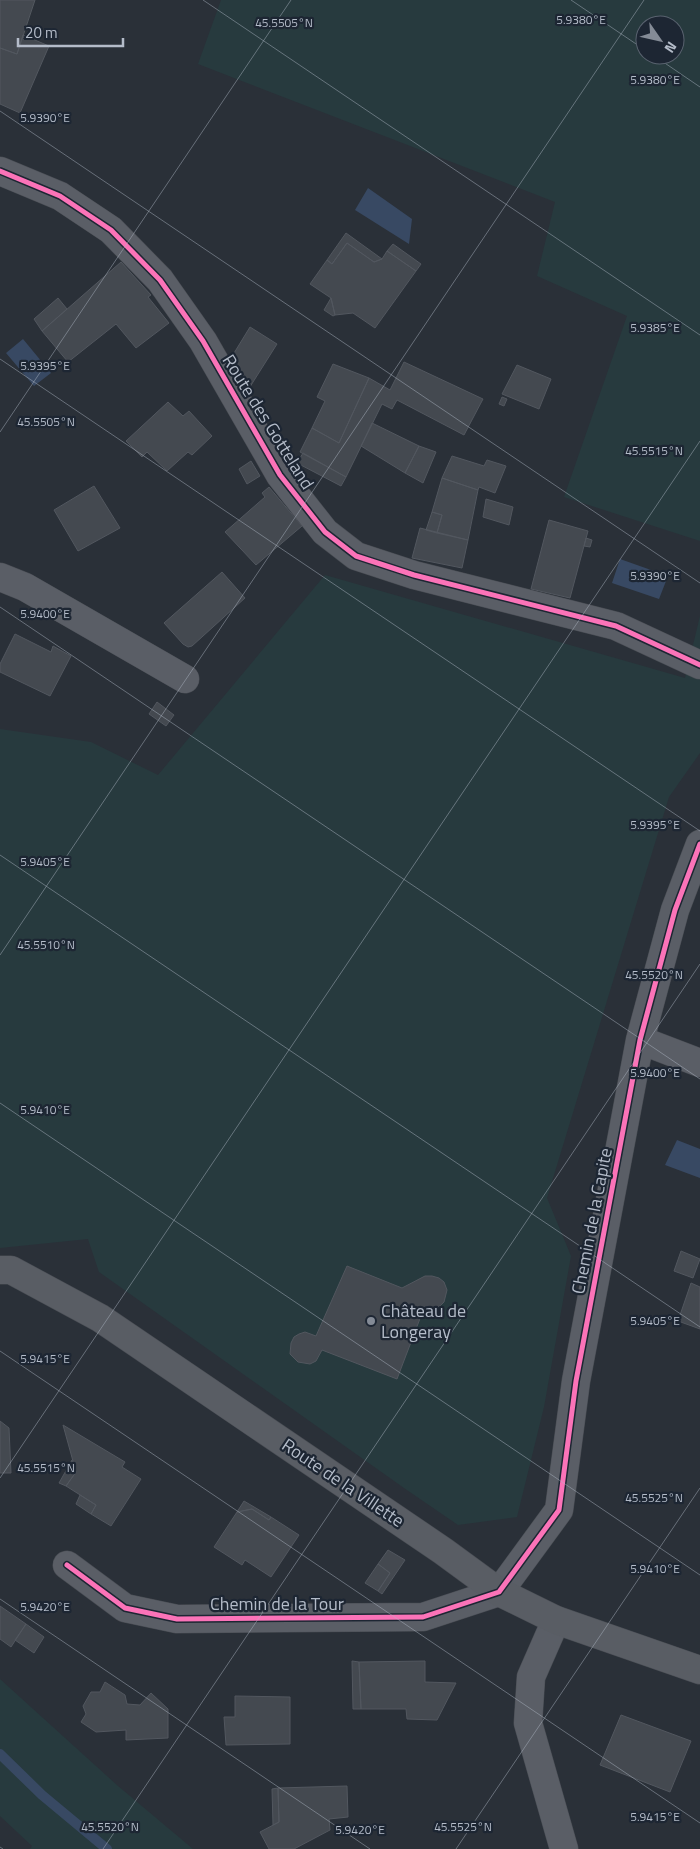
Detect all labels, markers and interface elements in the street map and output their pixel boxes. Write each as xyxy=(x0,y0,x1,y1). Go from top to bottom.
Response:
text: 5.9380°E xyxy=(556,10,606,29)
text: 45.5505°N xyxy=(255,13,313,32)
scale bar xyxy=(18,15,122,47)
north arrow xyxy=(635,15,685,65)
text: 20 m xyxy=(25,21,58,44)
text: N xyxy=(660,38,683,57)
text: 5.9380°E xyxy=(630,70,680,89)
text: 5.9390°E xyxy=(20,108,70,127)
text: 5.9385°E xyxy=(630,318,680,337)
street label: Route des Gotteland xyxy=(216,349,321,495)
text: 5.9395°E xyxy=(20,356,70,375)
text: 45.5505°N xyxy=(17,412,75,431)
text: 45.5515°N xyxy=(625,441,683,460)
text: 5.9390°E xyxy=(630,566,680,585)
text: 5.9400°E xyxy=(20,604,70,623)
text: 5.9395°E xyxy=(630,815,680,834)
text: 5.9405°E xyxy=(20,852,70,871)
text: 45.5510°N xyxy=(17,935,75,954)
text: 45.5520°N xyxy=(625,965,683,984)
text: 5.9400°E xyxy=(630,1063,680,1082)
text: 5.9410°E xyxy=(20,1100,70,1119)
street label: Chemin de la Capite xyxy=(564,1145,619,1296)
place label: Château de Longeray xyxy=(381,1297,466,1345)
text: 5.9405°E xyxy=(630,1311,680,1330)
marker: Château de Longeray xyxy=(365,1315,377,1327)
text: 5.9415°E xyxy=(20,1349,70,1368)
street label: Route de la Villette xyxy=(277,1432,410,1534)
text: 45.5515°N xyxy=(17,1458,75,1477)
text: 45.5525°N xyxy=(625,1488,683,1507)
text: 5.9410°E xyxy=(630,1559,680,1578)
street label: Chemin de la Tour xyxy=(210,1590,344,1617)
text: 5.9420°E xyxy=(20,1597,70,1616)
text: 5.9415°E xyxy=(630,1807,680,1826)
text: 45.5520°N xyxy=(81,1817,139,1836)
text: 45.5525°N xyxy=(434,1817,492,1836)
text: 5.9420°E xyxy=(335,1820,385,1839)

